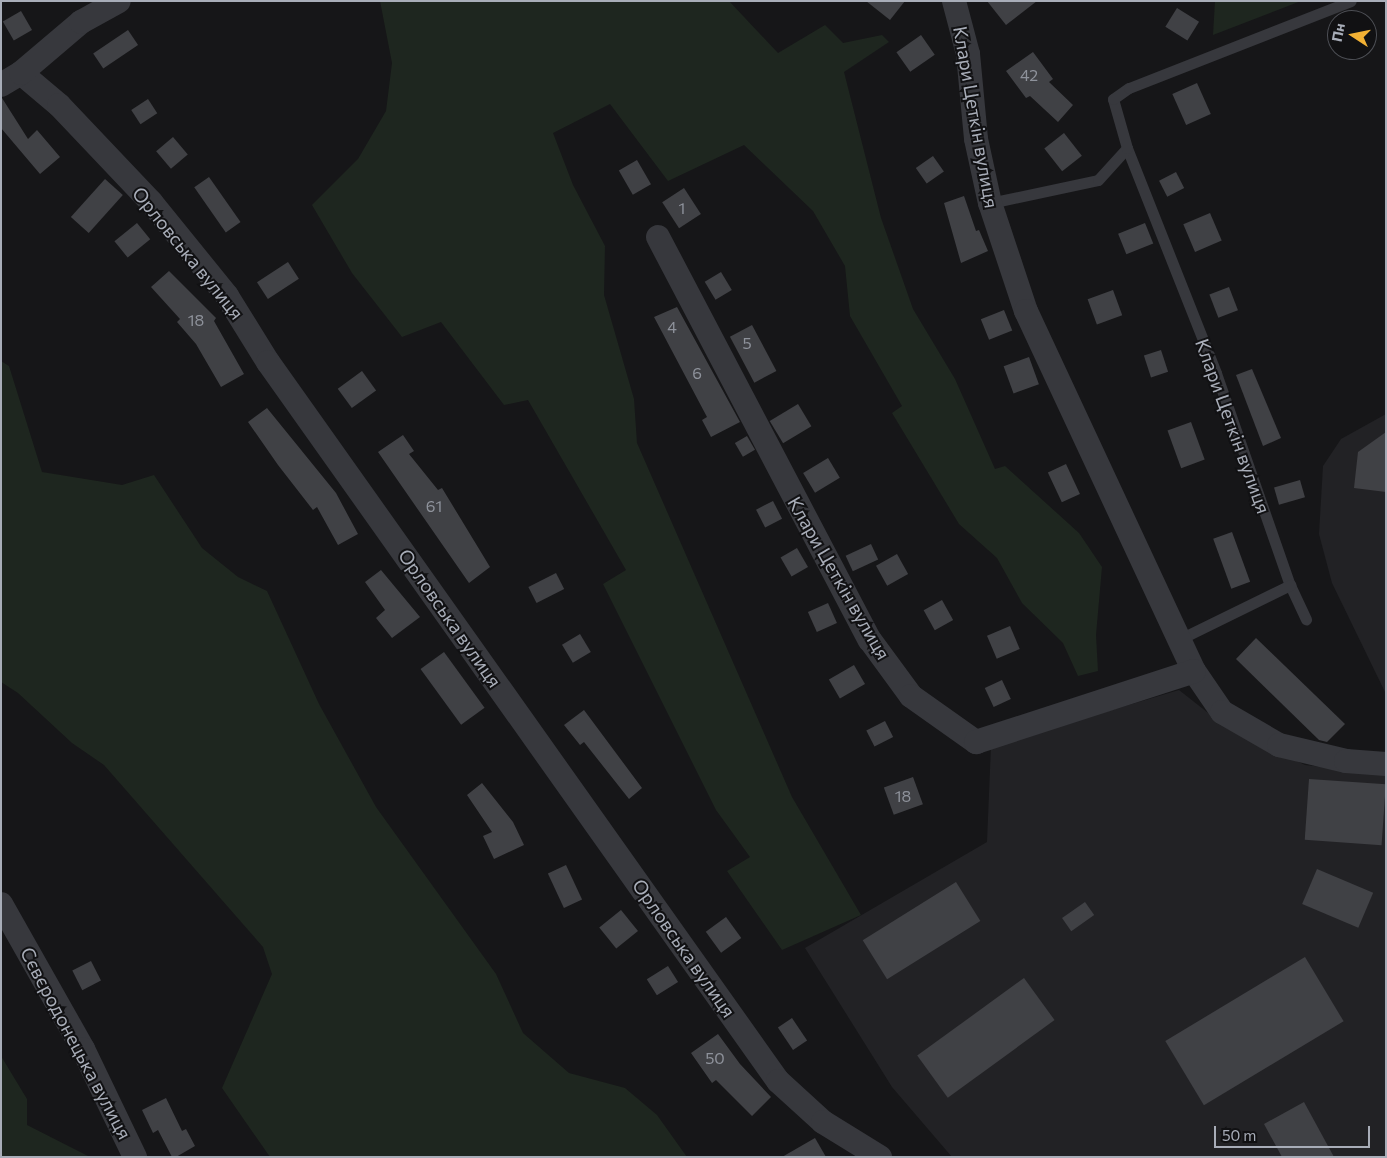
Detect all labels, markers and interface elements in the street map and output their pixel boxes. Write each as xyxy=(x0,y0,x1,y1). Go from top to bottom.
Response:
north arrow xyxy=(1327,10,1377,60)
text: Пн xyxy=(1328,22,1348,43)
street label: Клари Цеткін вулиця xyxy=(949,24,1003,210)
house number: 42 xyxy=(1020,65,1038,85)
street label: Орловська вулиця xyxy=(128,182,248,324)
house number: 1 xyxy=(679,198,685,218)
house number: 18 xyxy=(188,310,204,330)
house number: 4 xyxy=(667,317,677,337)
house number: 5 xyxy=(742,333,752,353)
street label: Клари Цеткін вулиця xyxy=(1191,335,1275,517)
house number: 6 xyxy=(692,363,702,383)
street label: Клари Цеткін вулиця xyxy=(783,492,895,664)
house number: 61 xyxy=(426,496,442,516)
street label: Орловська вулиця xyxy=(394,544,506,692)
house number: 18 xyxy=(895,786,911,806)
street label: Орловська вулиця xyxy=(628,874,740,1022)
street label: Сєвєродонецька вулиця xyxy=(16,943,136,1143)
house number: 50 xyxy=(705,1048,725,1068)
scale bar xyxy=(1217,1116,1373,1148)
text: 50 m xyxy=(1222,1126,1256,1144)

